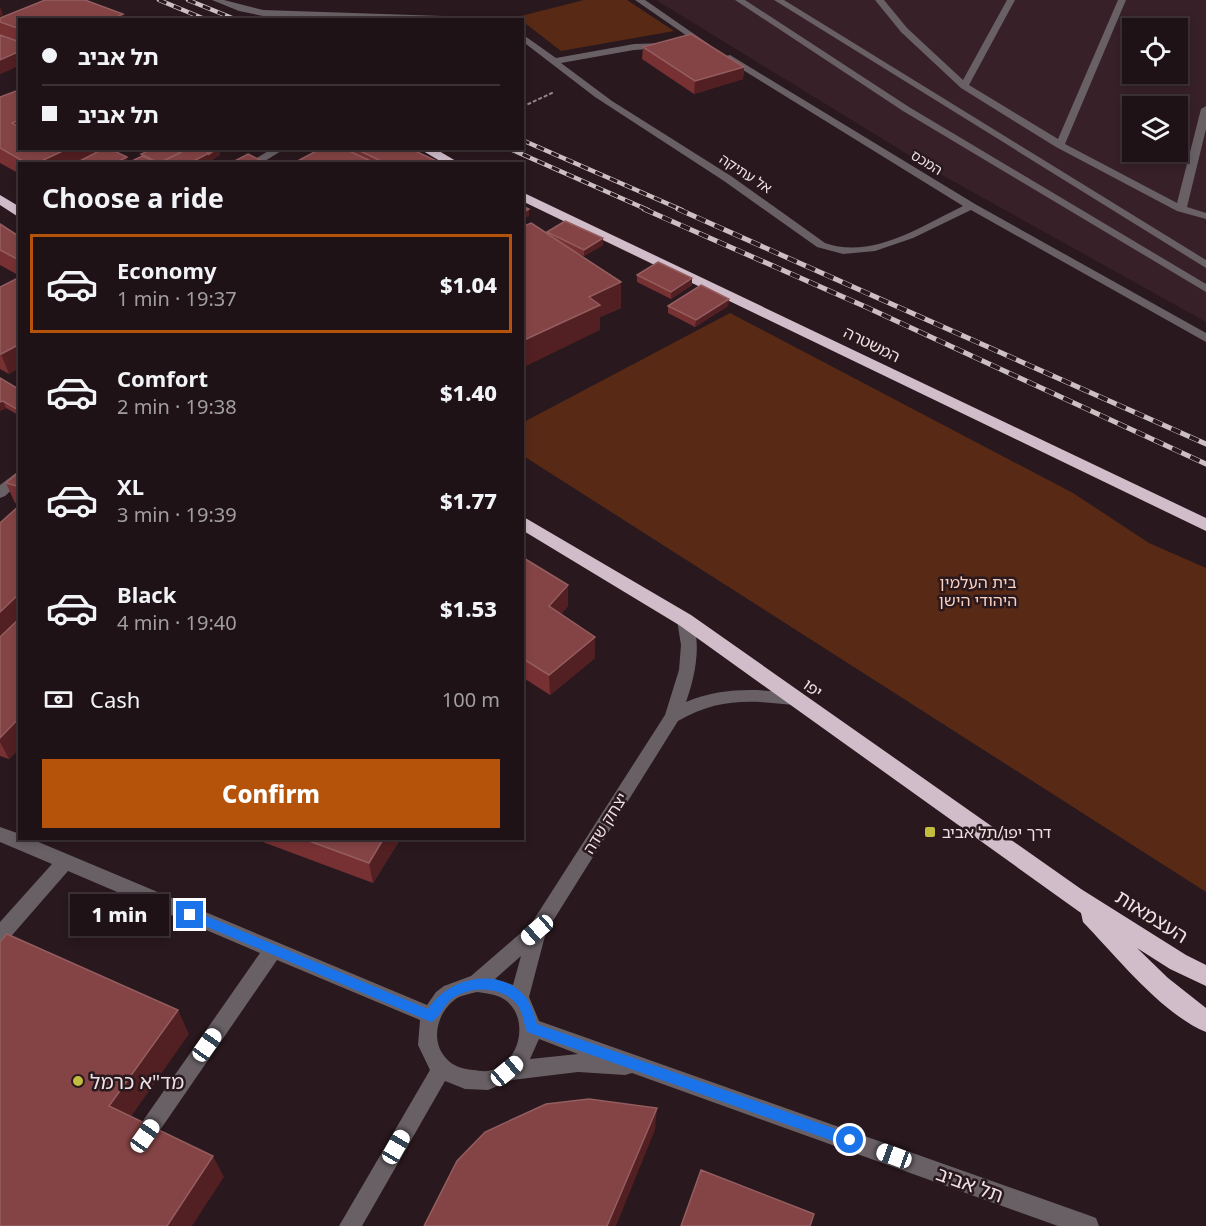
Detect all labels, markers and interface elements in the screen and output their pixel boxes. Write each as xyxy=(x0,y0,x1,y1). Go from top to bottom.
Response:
map controls xyxy=(1122,18,1188,162)
button: locate xyxy=(1122,18,1188,84)
text: תל אביב xyxy=(78,41,159,71)
button: layers xyxy=(1122,96,1188,162)
text: תל אביב xyxy=(78,99,159,129)
street label: המכס xyxy=(908,145,946,179)
street label: אל עתיקה xyxy=(716,149,776,197)
text: Choose a ride xyxy=(42,179,224,216)
text: Economy xyxy=(117,255,216,285)
icon: car xyxy=(45,257,99,311)
text: $1.04 xyxy=(440,269,497,299)
text: 1 min · 19:37 xyxy=(117,285,237,312)
street label: המשטרה xyxy=(840,321,904,367)
text: Comfort xyxy=(117,363,208,393)
icon: car xyxy=(45,365,99,419)
text: $1.40 xyxy=(440,377,497,407)
text: 2 min · 19:38 xyxy=(117,393,237,420)
text: XL xyxy=(117,471,144,501)
icon: car xyxy=(45,473,99,527)
text: $1.77 xyxy=(440,485,497,515)
text: 3 min · 19:39 xyxy=(117,501,237,528)
park label: בית העלמין היהודי הישן xyxy=(939,571,1017,611)
text: Black xyxy=(117,579,176,609)
icon: car xyxy=(45,581,99,635)
text: $1.53 xyxy=(440,593,497,623)
text: 4 min · 19:40 xyxy=(117,609,237,636)
street label: יפו xyxy=(799,674,827,702)
icon: cash xyxy=(42,683,75,716)
text: Cash xyxy=(90,684,140,714)
text: 100 m xyxy=(442,686,500,713)
button: Confirm xyxy=(42,759,500,828)
street label: יצחק שדה xyxy=(578,788,632,858)
place label: דרך יפו/תל אביב xyxy=(942,821,1052,843)
marker: דרך יפו/תל אביב xyxy=(923,825,937,839)
street label: העצמאות xyxy=(1110,883,1194,949)
callout: 1 min xyxy=(70,894,169,936)
text: 1 min xyxy=(92,901,147,928)
route end xyxy=(176,901,203,928)
car xyxy=(518,911,556,949)
car xyxy=(189,1025,225,1065)
car xyxy=(487,1053,527,1089)
place label: מד"א כרמל xyxy=(90,1068,184,1095)
marker: מד"א כרמל xyxy=(71,1074,85,1088)
car xyxy=(127,1116,163,1156)
route start xyxy=(836,1126,863,1153)
car xyxy=(379,1127,413,1167)
car xyxy=(874,1141,914,1171)
street label: תל אביב xyxy=(933,1159,1007,1209)

